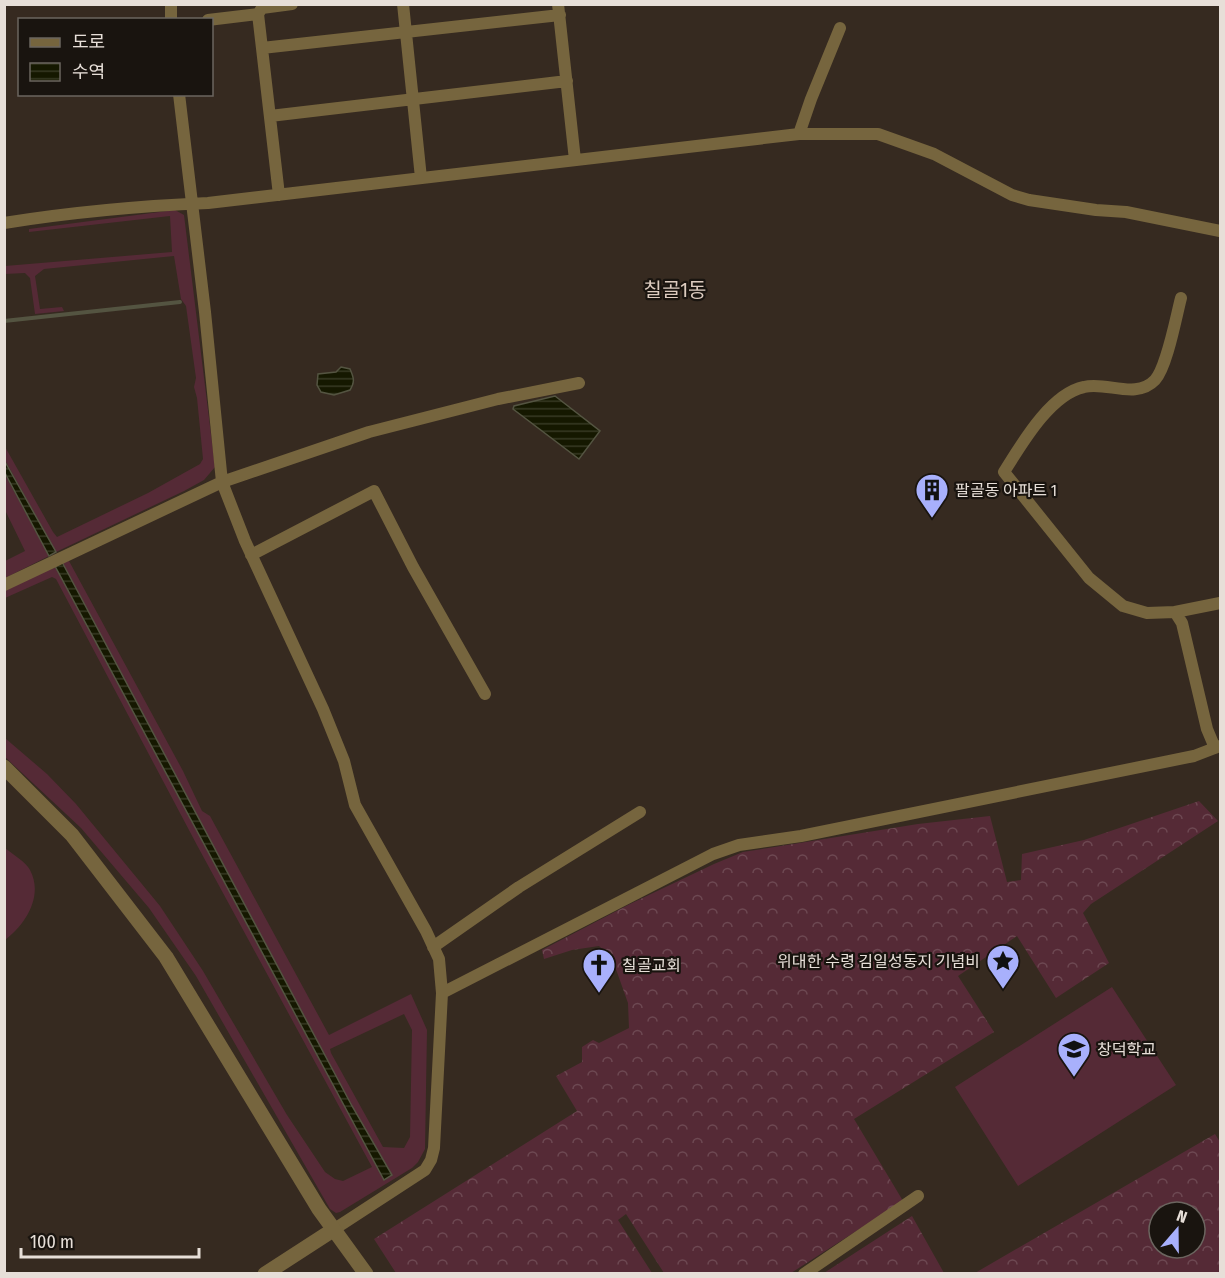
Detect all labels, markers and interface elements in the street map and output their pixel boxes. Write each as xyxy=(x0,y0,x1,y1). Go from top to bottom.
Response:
legend xyxy=(18,18,213,96)
text: 도로 xyxy=(72,31,105,53)
text: 수역 xyxy=(72,61,105,83)
district label: 칠골1동 xyxy=(644,278,707,302)
building icon: 팔골동 아파트 1 xyxy=(914,472,950,519)
place label: 팔골동 아파트 1 xyxy=(955,481,1057,500)
place icon: 위대한 수령 김일성동지 기념비 xyxy=(985,943,1021,990)
church icon: 칠골교회 xyxy=(581,947,617,994)
place label: 위대한 수령 김일성동지 기념비 xyxy=(777,952,980,971)
place label: 칠골교회 xyxy=(622,956,681,975)
school or university icon: 창덕학교 xyxy=(1056,1031,1092,1078)
place label: 창덕학교 xyxy=(1097,1040,1156,1059)
north arrow xyxy=(1147,1200,1207,1260)
text: N xyxy=(1174,1206,1190,1227)
scale bar xyxy=(21,1221,200,1259)
text: 100 m xyxy=(30,1231,74,1253)

